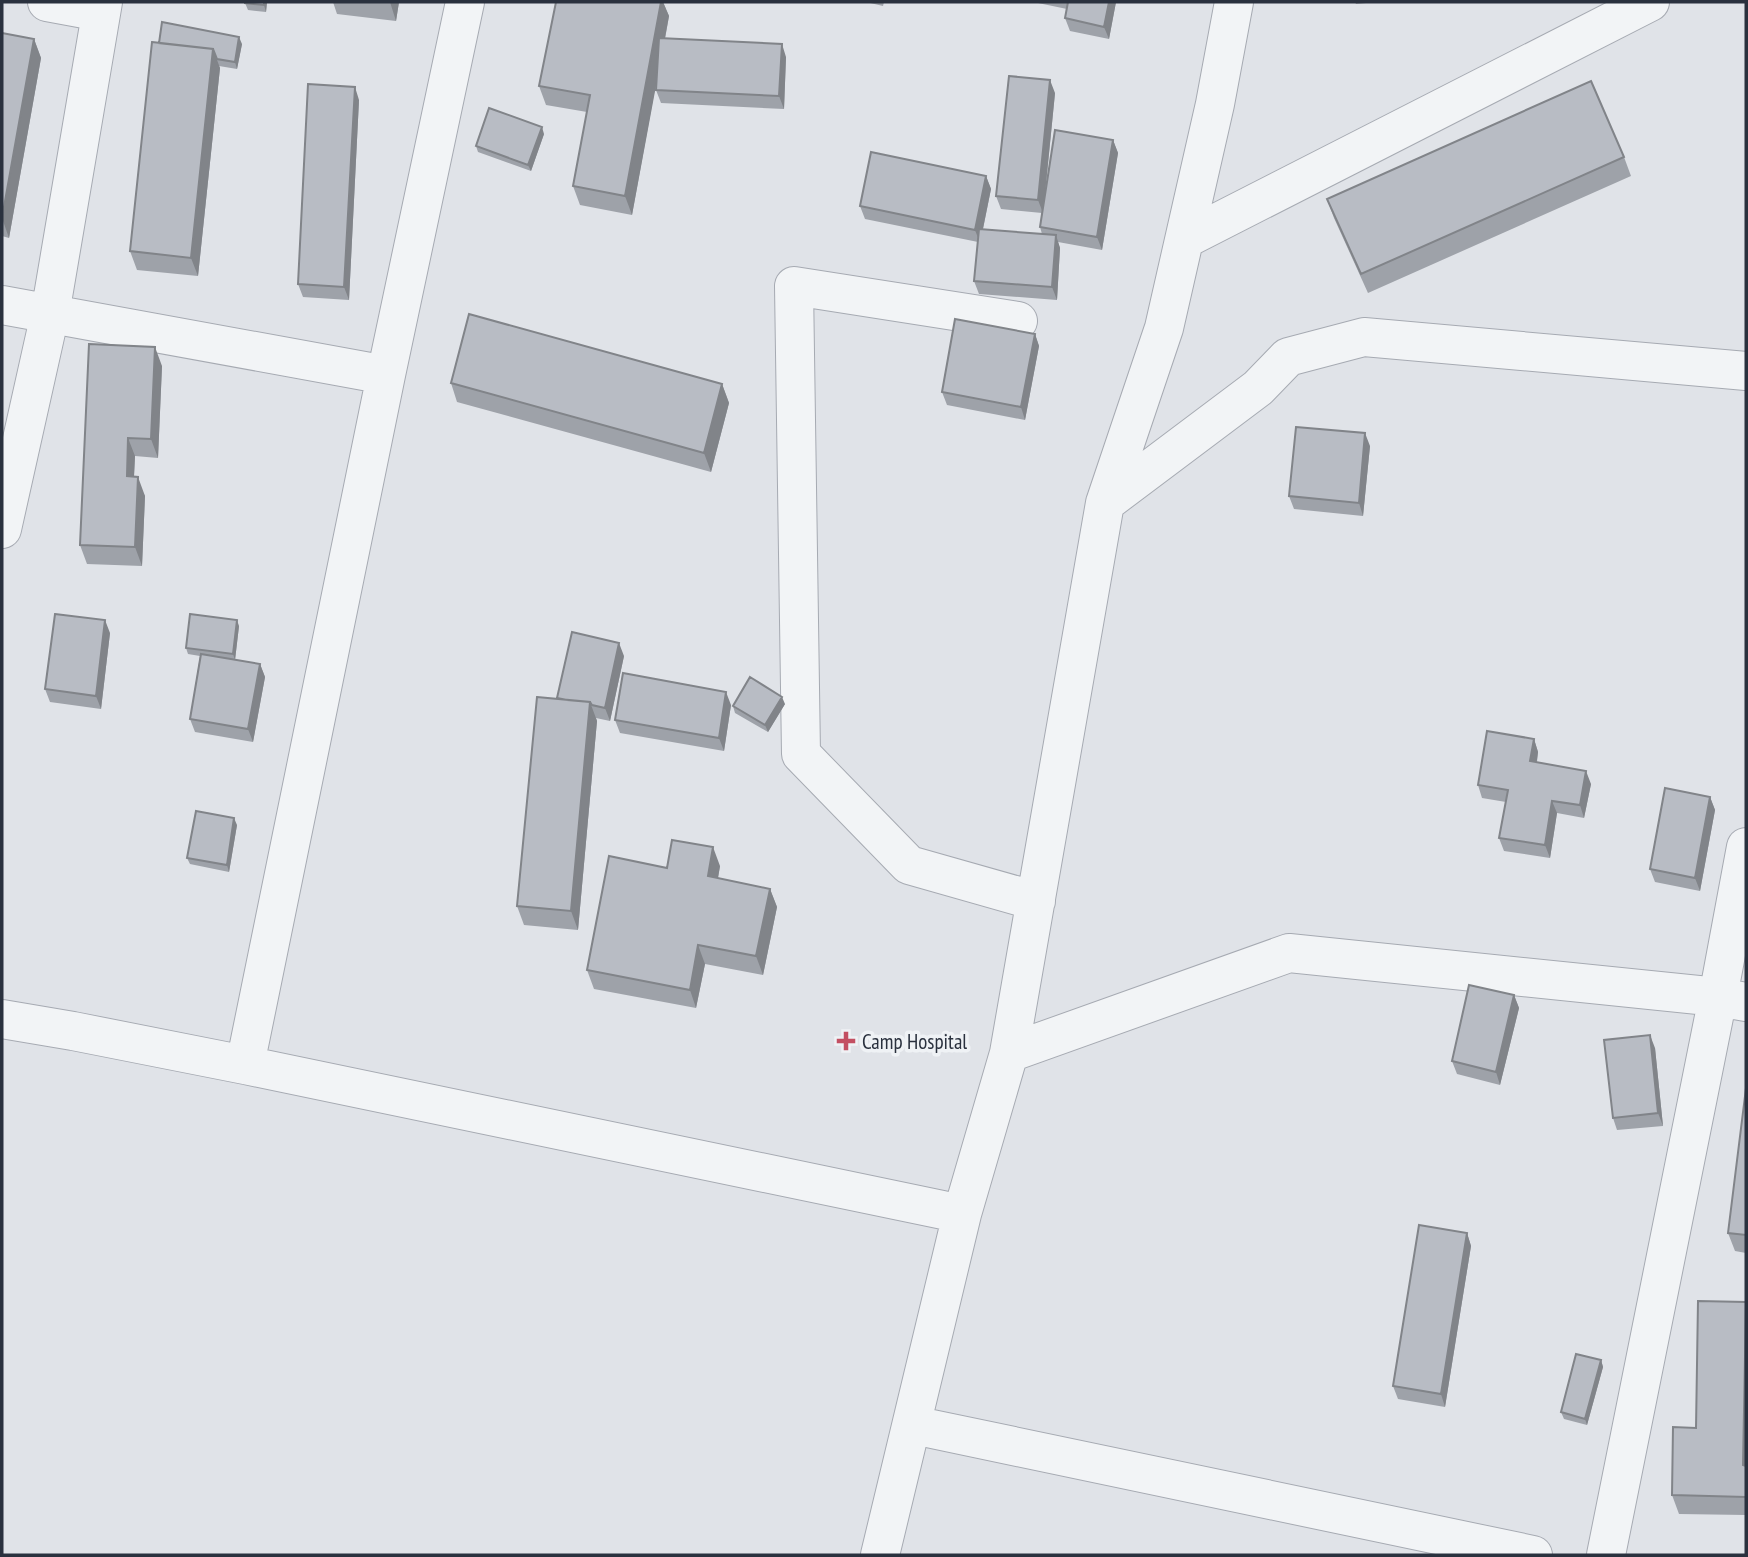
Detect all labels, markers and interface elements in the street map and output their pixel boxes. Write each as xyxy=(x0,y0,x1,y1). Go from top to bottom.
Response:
place label: Camp Hospital xyxy=(862,1028,967,1055)
marker: Camp Hospital xyxy=(836,1031,856,1051)

